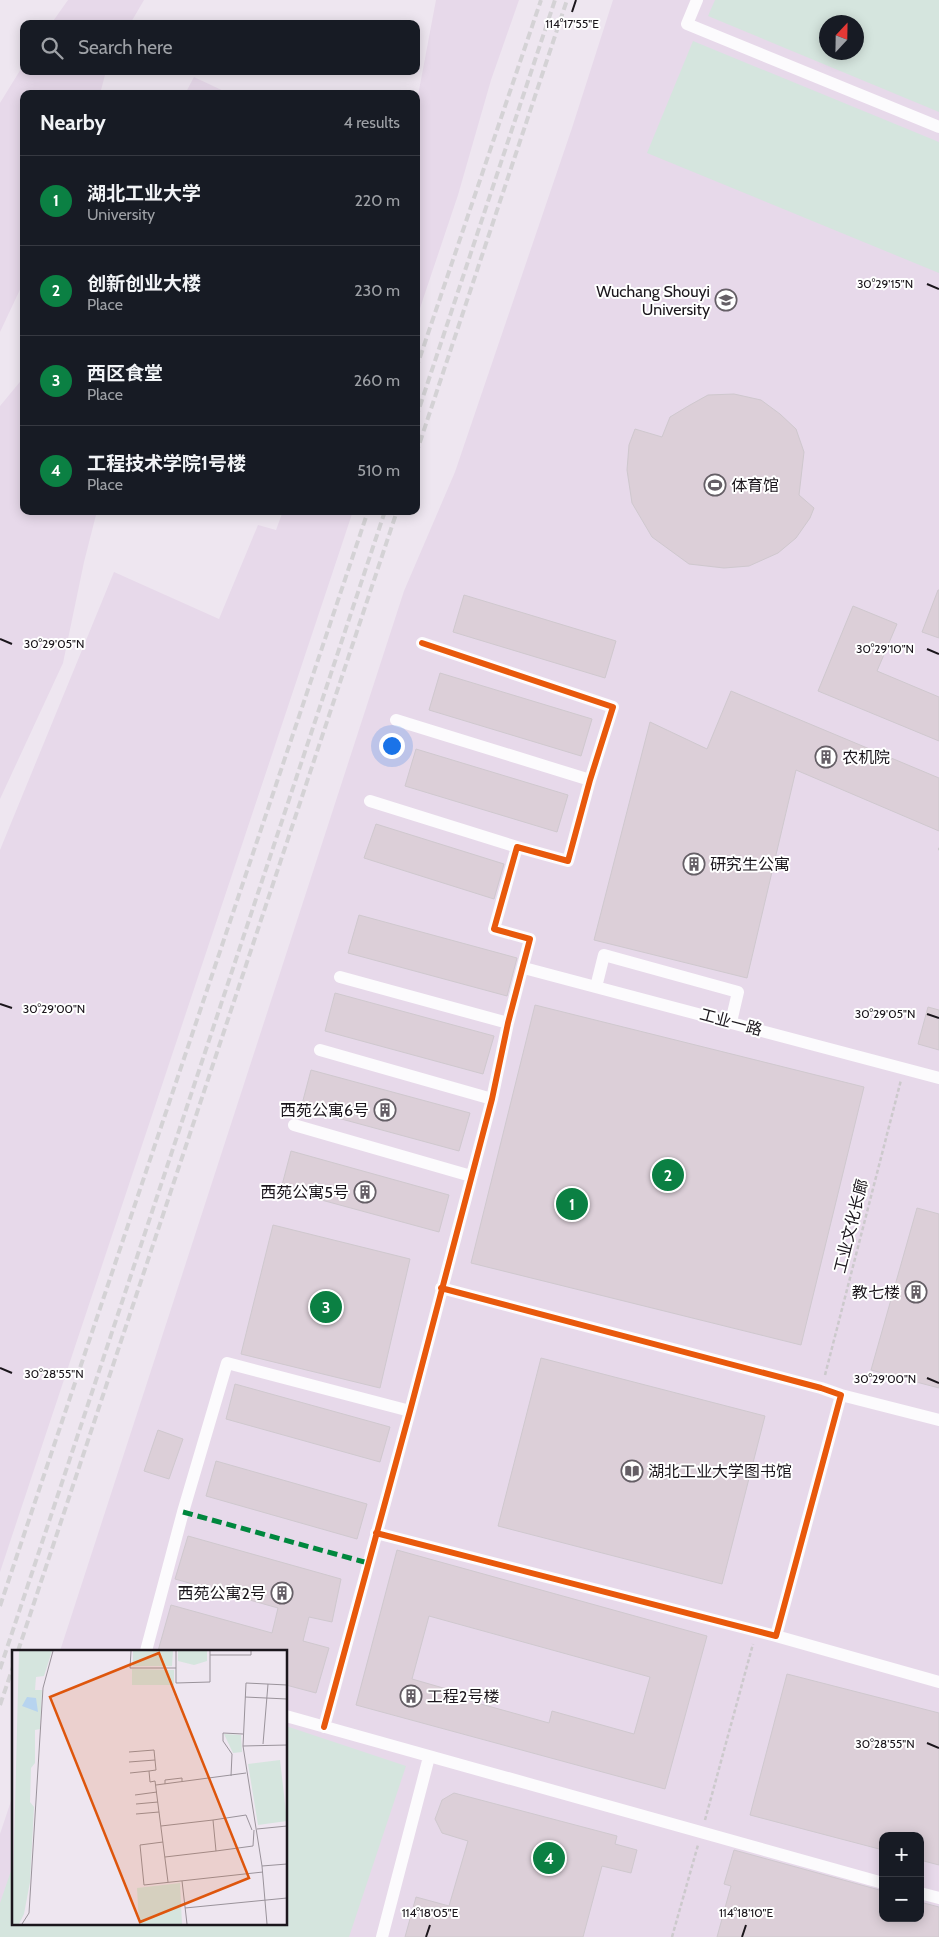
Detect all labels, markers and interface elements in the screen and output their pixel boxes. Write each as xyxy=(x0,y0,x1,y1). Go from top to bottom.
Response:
north arrow xyxy=(819,15,864,60)
text: 114°17'55"E xyxy=(545,16,599,31)
search box xyxy=(20,20,420,75)
icon: search xyxy=(38,34,66,62)
text: Search here xyxy=(78,36,172,59)
text: Nearby xyxy=(40,110,106,135)
text: 4 results xyxy=(343,113,400,132)
text: 湖北工业大学 xyxy=(87,182,201,205)
text: 1 xyxy=(53,191,59,210)
text: 220 m xyxy=(354,191,400,210)
text: University xyxy=(87,205,155,224)
text: 创新创业大楼 xyxy=(87,272,201,295)
text: 30°29'15"N xyxy=(857,276,913,291)
text: 2 xyxy=(52,281,60,300)
text: 230 m xyxy=(354,281,400,300)
place label: Wuchang Shouyi University xyxy=(596,282,710,319)
school or university icon: Wuchang Shouyi University xyxy=(714,288,738,312)
text: Place xyxy=(87,295,123,314)
text: 西区食堂 xyxy=(87,362,163,385)
text: 3 xyxy=(52,371,60,390)
text: 260 m xyxy=(354,371,400,390)
text: Place xyxy=(87,385,123,404)
text: 工程技术学院1号楼 xyxy=(87,452,246,475)
text: 4 xyxy=(51,461,61,480)
text: 510 m xyxy=(357,461,400,480)
sports icon: 体育馆 xyxy=(703,473,727,497)
text: Place xyxy=(87,475,123,494)
place label: 体育馆 xyxy=(731,476,779,495)
text: 30°29'05"N xyxy=(24,636,84,651)
text: 30°29'10"N xyxy=(856,641,914,656)
your location xyxy=(379,733,405,759)
building icon: 农机院 xyxy=(814,745,838,769)
place label: 农机院 xyxy=(842,748,890,767)
building icon: 研究生公寓 xyxy=(682,852,706,876)
place label: 研究生公寓 xyxy=(710,855,790,874)
text: 30°29'00"N xyxy=(23,1001,85,1016)
street label: 工业一路 xyxy=(698,1005,764,1039)
text: 30°29'05"N xyxy=(855,1006,915,1021)
building icon: 西苑公寓6号 xyxy=(373,1098,397,1122)
place label: 西苑公寓6号 xyxy=(280,1101,369,1120)
pin: 2 xyxy=(652,1156,684,1194)
street label: 工业文化长廊 xyxy=(830,1177,872,1275)
building icon: 西苑公寓5号 xyxy=(353,1180,377,1204)
place label: 西苑公寓5号 xyxy=(260,1183,349,1202)
pin: 1 xyxy=(556,1185,588,1223)
building icon: 教七楼 xyxy=(904,1280,928,1304)
place label: 教七楼 xyxy=(852,1283,900,1302)
pin: 3 xyxy=(310,1288,342,1326)
text: 30°28'55"N xyxy=(24,1366,84,1381)
text: 30°29'00"N xyxy=(854,1371,916,1386)
library icon: 湖北工业大学图书馆 xyxy=(620,1459,644,1483)
place label: 湖北工业大学图书馆 xyxy=(648,1462,792,1481)
building icon: 西苑公寓2号 xyxy=(270,1581,294,1605)
place label: 西苑公寓2号 xyxy=(178,1584,266,1603)
inset map xyxy=(12,1650,288,1924)
building icon: 工程2号楼 xyxy=(399,1684,423,1708)
place label: 工程2号楼 xyxy=(427,1687,499,1706)
text: 30°28'55"N xyxy=(855,1736,915,1751)
map controls xyxy=(879,1832,924,1922)
button: + xyxy=(879,1832,924,1877)
pin: 4 xyxy=(533,1839,565,1877)
button: − xyxy=(879,1877,924,1922)
text: 114°18'05"E xyxy=(402,1905,459,1920)
text: 114°18'10"E xyxy=(719,1905,773,1920)

